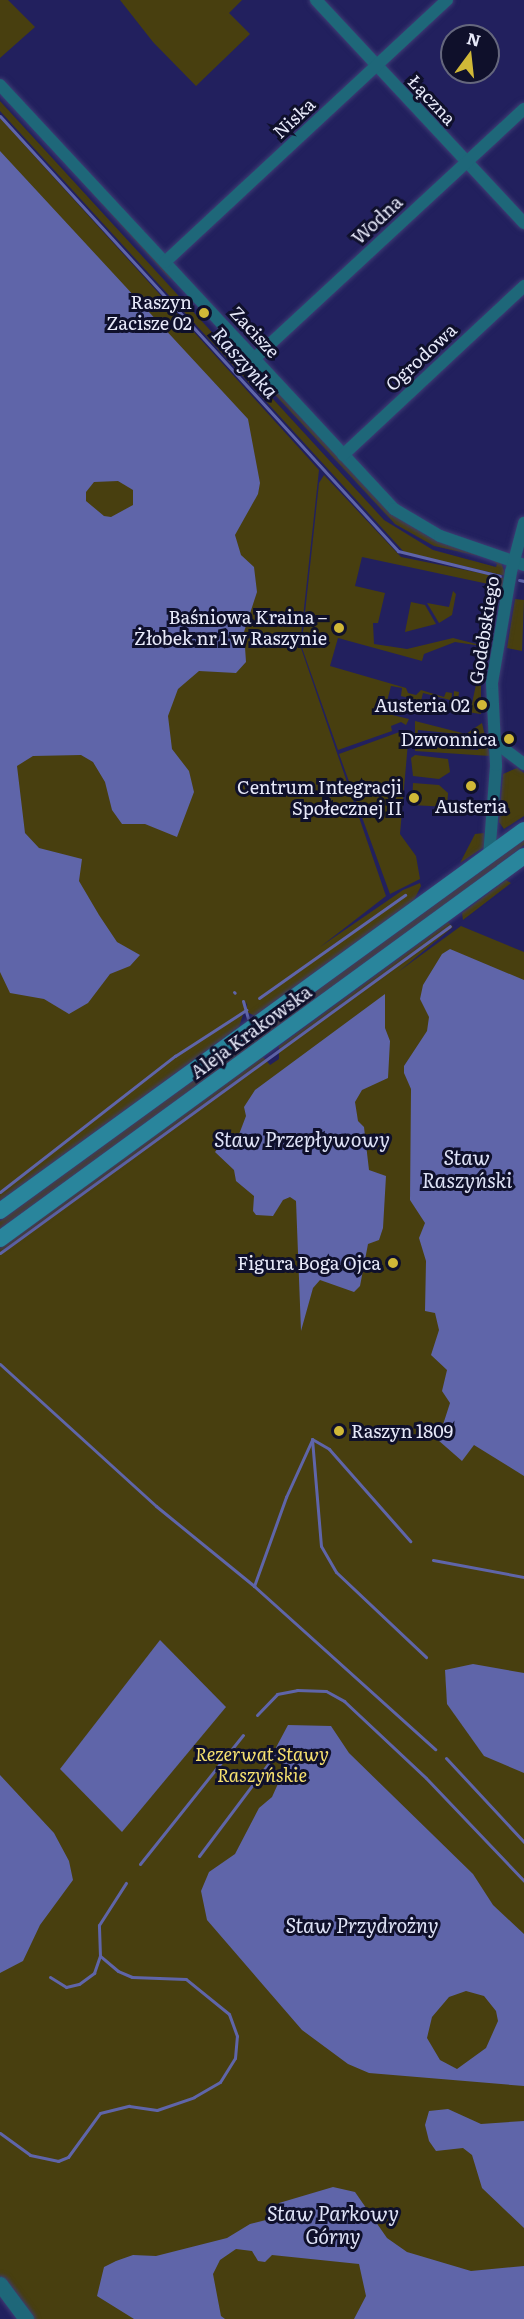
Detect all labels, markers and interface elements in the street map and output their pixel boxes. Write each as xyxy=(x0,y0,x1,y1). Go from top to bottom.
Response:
north arrow xyxy=(440,24,500,84)
text: N xyxy=(465,25,484,52)
street label: Łączna xyxy=(404,71,460,129)
street label: Niska xyxy=(269,93,319,143)
street label: Wodna xyxy=(347,191,407,249)
place label: Raszyn Zacisze 02 xyxy=(107,292,192,334)
street label: Zacisze xyxy=(226,302,284,362)
marker: Raszyn Zacisze 02 xyxy=(197,306,211,320)
street label: Ogrodowa xyxy=(381,319,461,395)
water label: Raszynka xyxy=(208,322,284,402)
street label: Godebskiego xyxy=(465,574,503,686)
place label: Baśniowa Kraina – Żłobek nr 1 w Raszynie xyxy=(134,607,327,650)
marker: Baśniowa Kraina – Żłobek nr 1 w Raszynie xyxy=(332,621,346,635)
place label: Austeria 02 xyxy=(375,694,470,716)
marker: Austeria 02 xyxy=(475,698,489,712)
place label: Dzwonnica xyxy=(401,728,497,750)
marker: Dzwonnica xyxy=(502,732,516,746)
place label: Centrum Integracji Społecznej II xyxy=(237,777,402,820)
marker: Austeria xyxy=(464,779,478,793)
marker: Centrum Integracji Społecznej II xyxy=(407,791,421,805)
place label: Austeria xyxy=(435,795,507,817)
street label: Aleja Krakowska xyxy=(186,981,316,1083)
water label: Staw Przepływowy xyxy=(214,1126,390,1150)
water label: Staw Raszyński xyxy=(422,1145,512,1192)
place label: Figura Boga Ojca xyxy=(237,1252,381,1274)
marker: Figura Boga Ojca xyxy=(386,1256,400,1270)
place label: Raszyn 1809 xyxy=(351,1420,453,1442)
marker: Raszyn 1809 xyxy=(332,1424,346,1438)
park label: Rezerwat Stawy Raszyńskie xyxy=(195,1744,329,1786)
water label: Staw Przydrożny xyxy=(285,1912,439,1936)
water label: Staw Parkowy Górny xyxy=(267,2200,399,2247)

